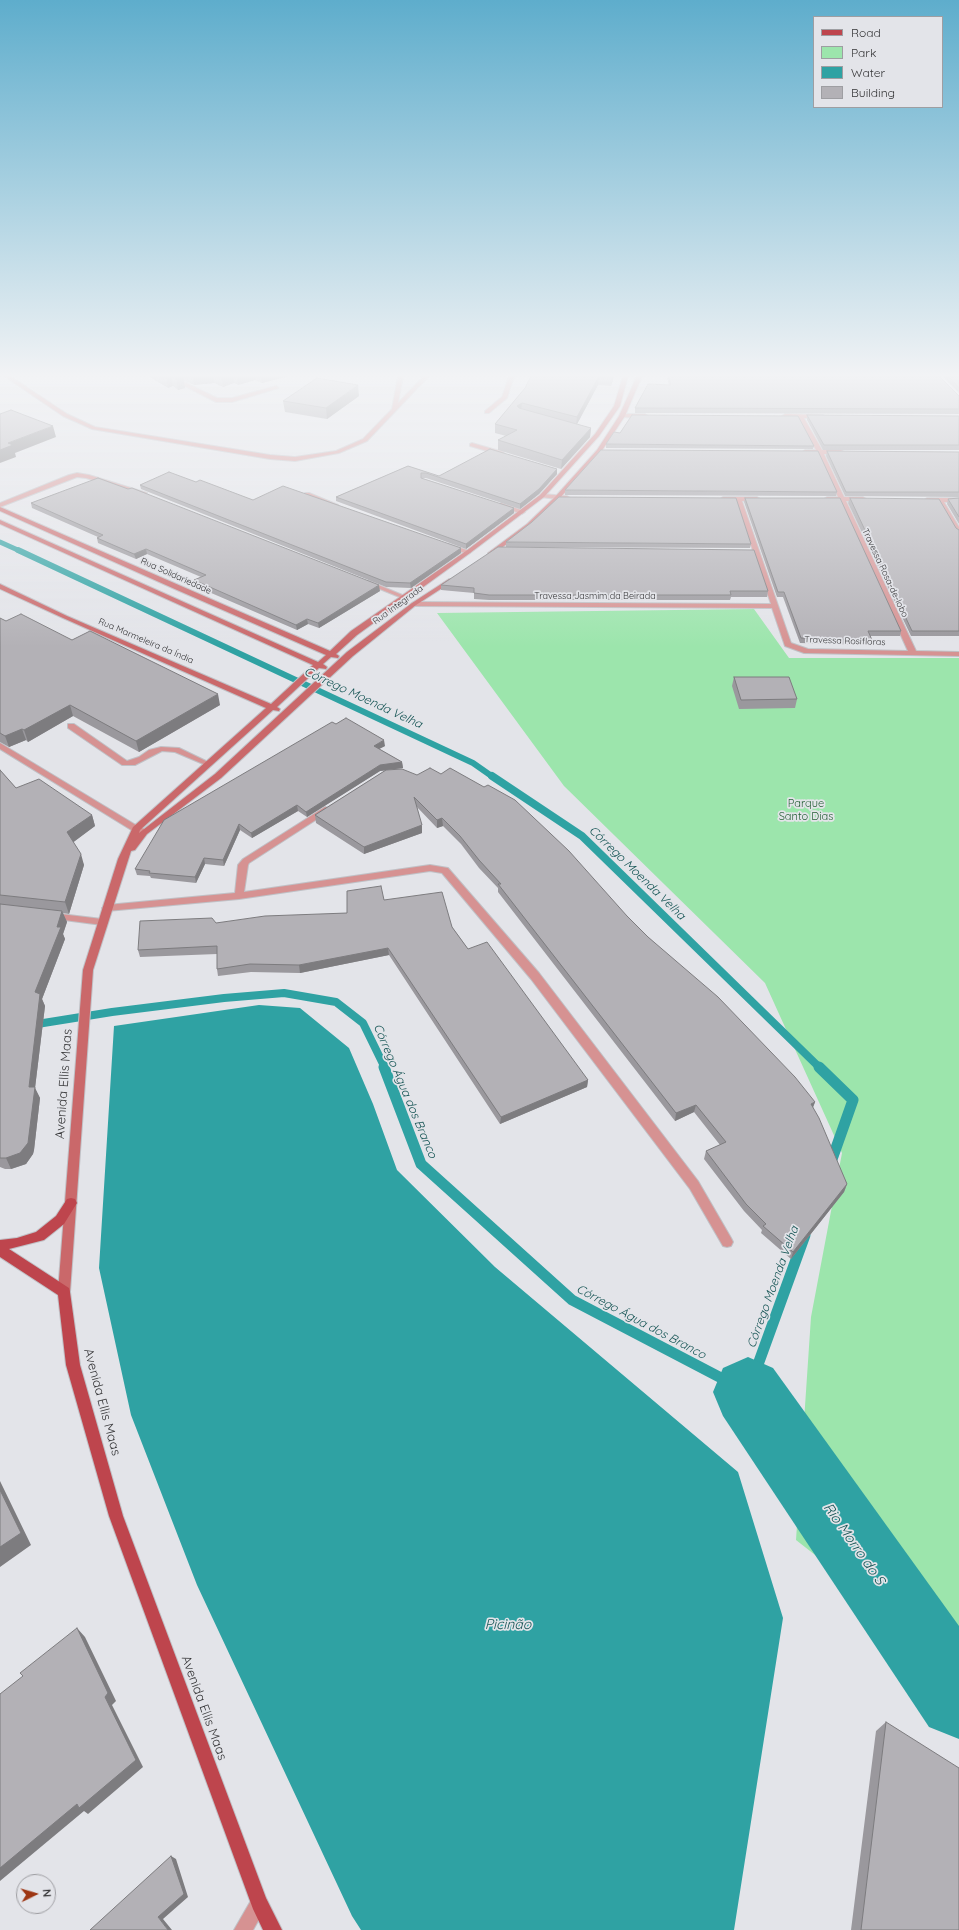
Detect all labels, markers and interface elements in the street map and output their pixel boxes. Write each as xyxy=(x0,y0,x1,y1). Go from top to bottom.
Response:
legend xyxy=(813,16,943,108)
text: Road xyxy=(851,25,881,40)
text: Park xyxy=(851,45,876,60)
text: Water xyxy=(851,65,885,80)
text: Building xyxy=(851,85,895,100)
street label: Travessa Rosa-de-lobo xyxy=(860,527,910,619)
street label: Rua Solidariedade xyxy=(139,556,213,596)
street label: Rua Integrada xyxy=(371,583,425,627)
street label: Travessa Jasmim da Beirada xyxy=(534,591,656,601)
street label: Rua Marmeleira da Índia xyxy=(97,616,195,666)
street label: Travessa Rosifloras xyxy=(804,634,886,648)
water label: Córrego Moenda Velha xyxy=(302,664,424,732)
park label: Parque Santo Dias xyxy=(779,797,833,823)
water label: Córrego Moenda Velha xyxy=(586,823,688,923)
water label: Córrego Água dos Branco xyxy=(370,1022,440,1160)
street label: Avenida Ellis Maas xyxy=(52,1028,76,1140)
water label: Córrego Moenda Velha xyxy=(744,1224,802,1350)
water label: Córrego Água dos Branco xyxy=(574,1282,708,1362)
street label: Avenida Ellis Maas xyxy=(80,1347,124,1457)
water label: Rio Morro do S xyxy=(820,1500,888,1588)
water label: Picinão xyxy=(485,1617,531,1633)
street label: Avenida Ellis Maas xyxy=(178,1653,230,1763)
north arrow xyxy=(16,1874,56,1914)
text: N xyxy=(40,1888,54,1898)

